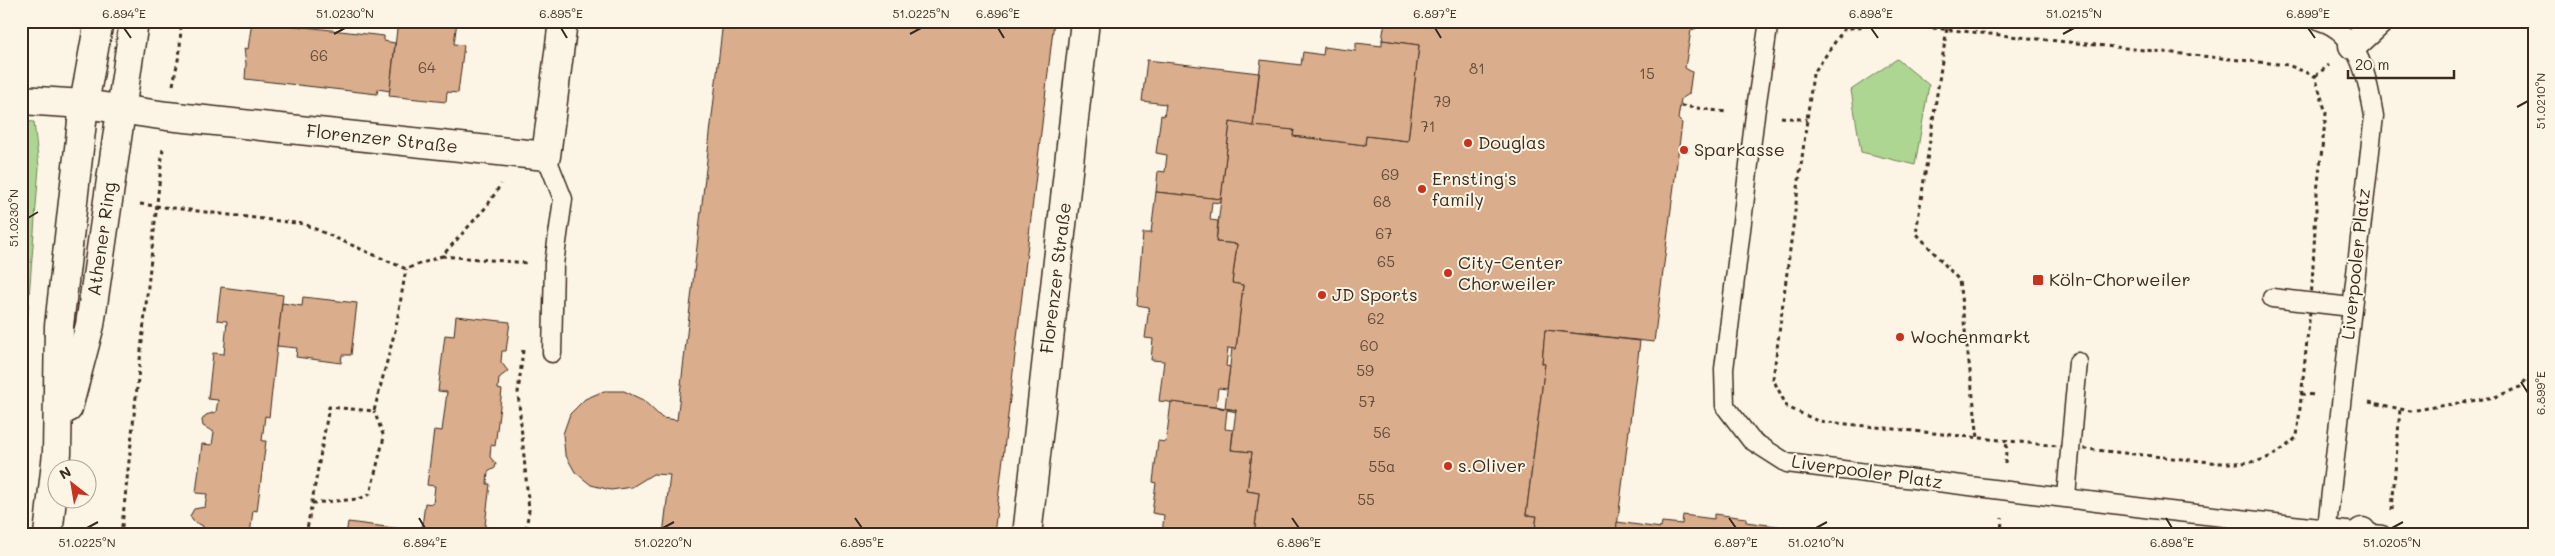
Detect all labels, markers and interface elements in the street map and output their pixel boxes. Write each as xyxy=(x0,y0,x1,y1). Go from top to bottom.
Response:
text: 6.894°E xyxy=(102,5,146,21)
text: 51.0230°N xyxy=(316,5,374,21)
text: 6.895°E xyxy=(539,5,583,21)
text: 51.0225°N xyxy=(892,5,950,21)
text: 6.896°E xyxy=(976,5,1020,21)
text: 6.897°E xyxy=(1413,5,1457,21)
text: 6.898°E xyxy=(1849,5,1893,21)
text: 51.0215°N xyxy=(2046,5,2102,21)
text: 6.899°E xyxy=(2286,5,2330,21)
house number: 66 xyxy=(310,45,328,65)
scale bar xyxy=(2348,48,2454,80)
text: 20 m xyxy=(2355,54,2389,74)
house number: 64 xyxy=(418,57,436,77)
house number: 81 xyxy=(1469,58,1485,78)
house number: 15 xyxy=(1639,63,1655,83)
text: 51.0210°N xyxy=(2532,73,2548,129)
house number: 79 xyxy=(1433,91,1451,111)
house number: 71 xyxy=(1420,116,1436,136)
street label: Florenzer Straße xyxy=(305,118,459,158)
place label: Douglas xyxy=(1478,130,1546,154)
marker: Douglas xyxy=(1462,137,1474,149)
place label: Sparkasse xyxy=(1694,137,1785,161)
marker: Sparkasse xyxy=(1678,144,1690,156)
house number: 69 xyxy=(1381,164,1399,184)
place label: Ernsting's family xyxy=(1432,166,1517,211)
street label: Athener Ring xyxy=(81,180,121,297)
marker: Ernsting's family xyxy=(1416,183,1428,195)
street label: Liverpooler Platz xyxy=(2335,187,2375,341)
text: 51.0230°N xyxy=(5,189,21,247)
house number: 68 xyxy=(1373,191,1391,211)
street label: Florenzer Straße xyxy=(1034,201,1076,355)
house number: 67 xyxy=(1375,223,1393,243)
place label: City-Center Chorweiler xyxy=(1458,250,1563,295)
house number: 65 xyxy=(1377,251,1395,271)
marker: City-Center Chorweiler xyxy=(1442,267,1454,279)
place label: Köln-Chorweiler xyxy=(2049,267,2191,291)
marker: Köln-Chorweiler xyxy=(2031,273,2045,287)
place label: JD Sports xyxy=(1332,282,1418,306)
marker: JD Sports xyxy=(1316,289,1328,301)
house number: 62 xyxy=(1367,308,1385,328)
place label: Wochenmarkt xyxy=(1910,324,2030,348)
marker: Wochenmarkt xyxy=(1894,331,1906,343)
house number: 60 xyxy=(1360,335,1378,355)
house number: 59 xyxy=(1356,360,1374,380)
text: 6.899°E xyxy=(2532,371,2548,415)
house number: 57 xyxy=(1358,391,1376,411)
house number: 56 xyxy=(1373,422,1391,442)
street label: Liverpooler Platz xyxy=(1790,449,1944,493)
place label: s.Oliver xyxy=(1458,453,1526,477)
house number: 55a xyxy=(1369,456,1395,476)
north arrow xyxy=(48,458,98,508)
marker: s.Oliver xyxy=(1442,460,1454,472)
text: N xyxy=(56,462,75,483)
house number: 55 xyxy=(1357,489,1375,509)
text: 51.0225°N xyxy=(58,534,116,550)
text: 6.894°E xyxy=(403,534,447,550)
text: 51.0220°N xyxy=(634,534,692,550)
text: 6.895°E xyxy=(840,534,884,550)
text: 6.896°E xyxy=(1277,534,1321,550)
text: 6.897°E xyxy=(1714,534,1758,550)
text: 51.0210°N xyxy=(1788,534,1844,550)
text: 6.898°E xyxy=(2150,534,2194,550)
text: 51.0205°N xyxy=(2363,534,2421,550)

